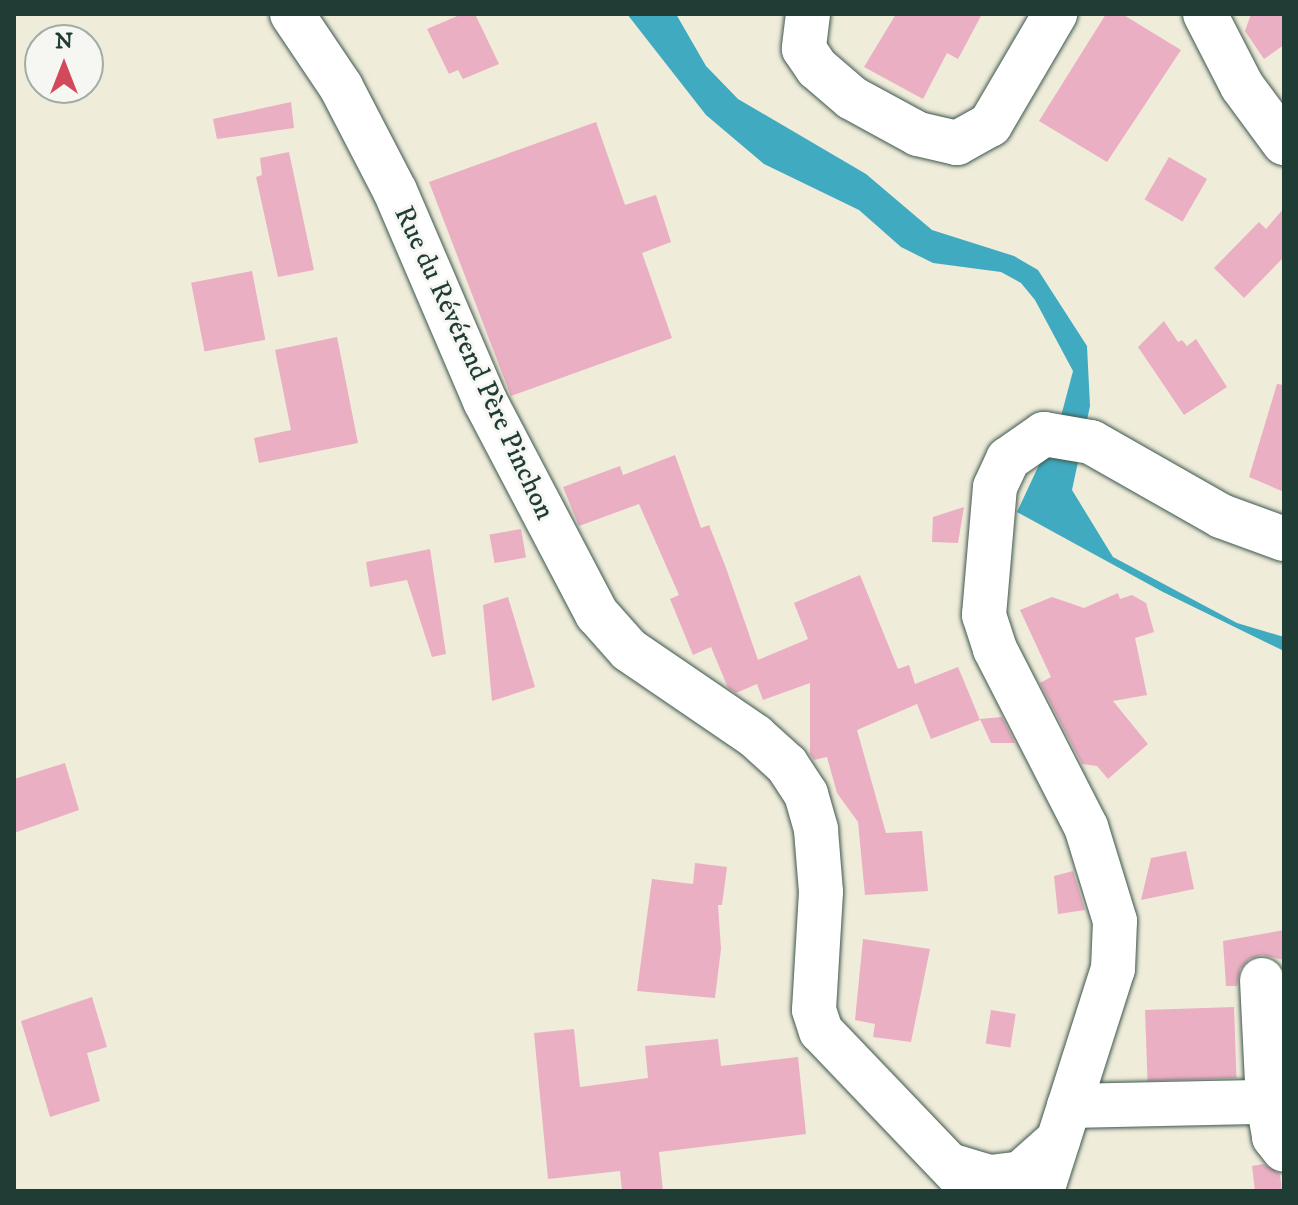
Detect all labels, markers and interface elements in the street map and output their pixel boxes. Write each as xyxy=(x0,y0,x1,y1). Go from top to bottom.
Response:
north arrow xyxy=(24,24,104,104)
text: N xyxy=(55,28,73,55)
street label: Rue du Révérend Père Pinchon xyxy=(386,201,562,525)

